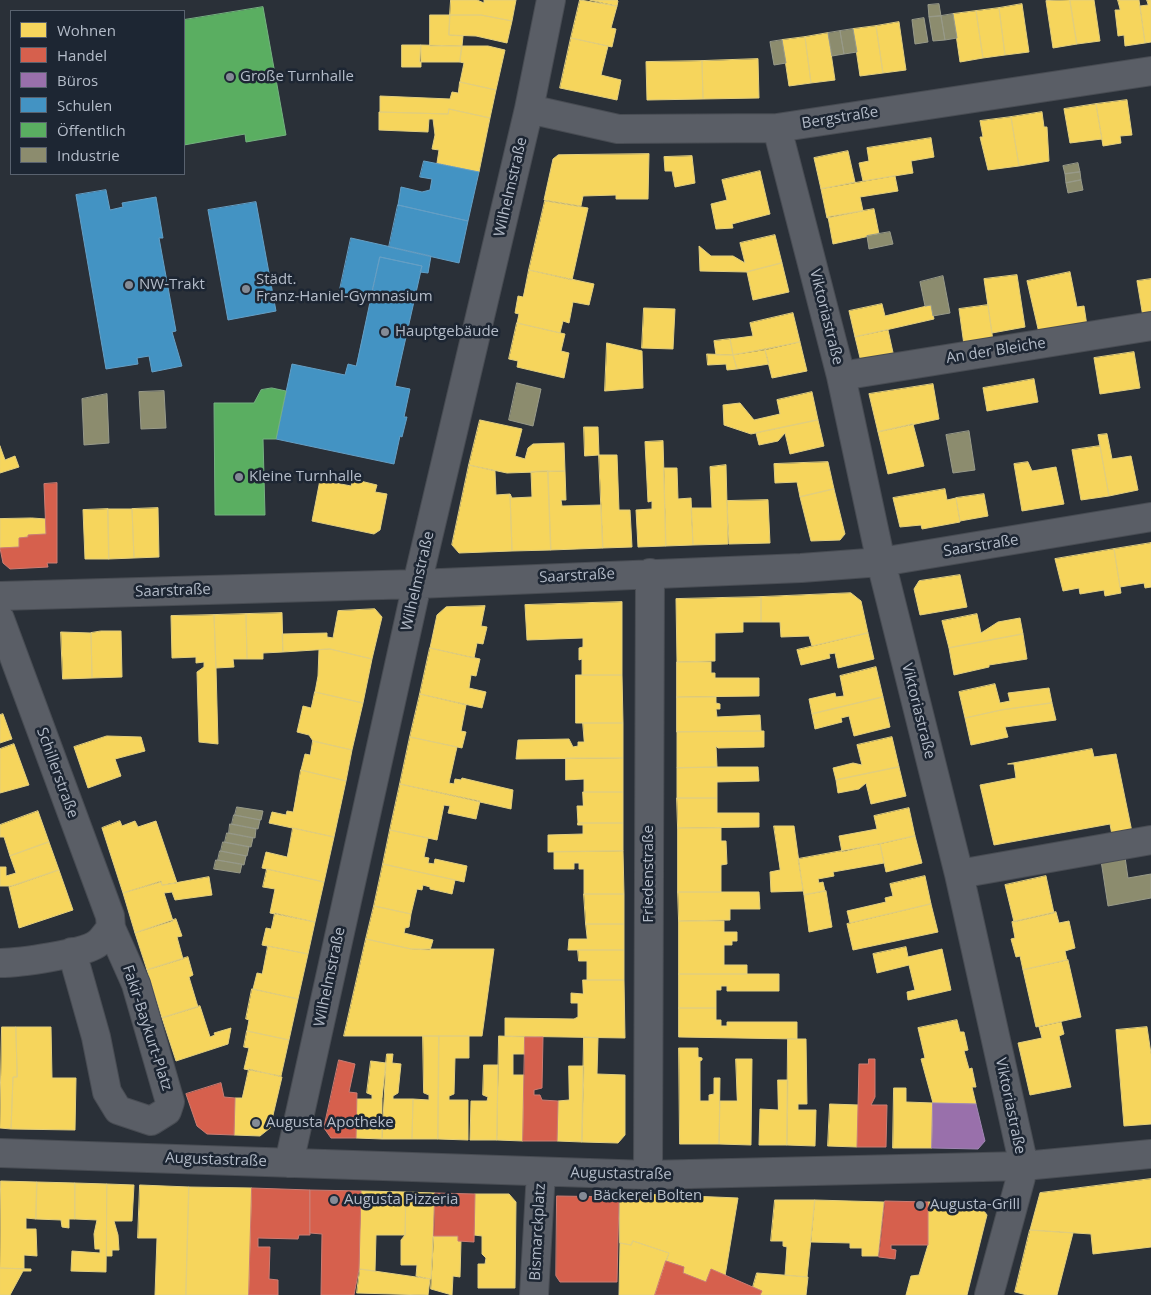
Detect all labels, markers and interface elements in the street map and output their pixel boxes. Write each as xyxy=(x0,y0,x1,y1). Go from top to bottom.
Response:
legend xyxy=(10,10,185,175)
text: Wohnen xyxy=(57,20,116,40)
text: Handel xyxy=(57,45,107,65)
place label: Große Turnhalle xyxy=(240,68,354,86)
text: Büros xyxy=(57,70,98,90)
marker: Große Turnhalle xyxy=(224,71,236,83)
text: Schulen xyxy=(57,95,112,115)
street label: Bergstraße xyxy=(801,103,879,133)
text: Öffentlich xyxy=(57,120,126,140)
street label: Wilhelmstraße xyxy=(491,136,531,238)
text: Industrie xyxy=(57,145,120,165)
street label: Viktoriastraße xyxy=(805,267,847,367)
place label: Städt. Franz-Haniel-Gymnasium xyxy=(256,271,433,306)
place label: NW-Trakt xyxy=(139,276,205,294)
marker: NW-Trakt xyxy=(123,279,135,291)
marker: Städt. Franz-Haniel-Gymnasium xyxy=(240,283,252,295)
place label: Hauptgebäude xyxy=(395,323,499,341)
marker: Hauptgebäude xyxy=(379,326,391,338)
street label: An der Bleiche xyxy=(945,334,1047,368)
place label: Kleine Turnhalle xyxy=(249,468,362,486)
marker: Kleine Turnhalle xyxy=(233,471,245,483)
street label: Wilhelmstraße xyxy=(398,530,438,632)
street label: Saarstraße xyxy=(942,531,1020,561)
street label: Saarstraße xyxy=(539,565,615,587)
street label: Saarstraße xyxy=(135,581,211,601)
street label: Viktoriastraße xyxy=(897,661,939,761)
street label: Schillerstraße xyxy=(32,725,82,821)
street label: Friedenstraße xyxy=(640,825,658,923)
street label: Wilhelmstraße xyxy=(311,926,349,1028)
street label: Fakir-Baykurt-Platz xyxy=(118,963,176,1093)
street label: Viktoriastraße xyxy=(991,1056,1029,1156)
place label: Augusta Apotheke xyxy=(266,1114,394,1132)
marker: Augusta Apotheke xyxy=(250,1117,262,1129)
street label: Augustastraße xyxy=(165,1149,267,1171)
street label: Augustastraße xyxy=(570,1164,672,1184)
street label: Bismarckplatz xyxy=(526,1183,550,1281)
place label: Bäckerei Bolten xyxy=(593,1187,702,1205)
marker: Bäckerei Bolten xyxy=(577,1190,589,1202)
place label: Augusta Pizzeria xyxy=(344,1191,458,1209)
marker: Augusta Pizzeria xyxy=(328,1194,340,1206)
place label: Augusta-Grill xyxy=(930,1196,1020,1214)
marker: Augusta-Grill xyxy=(914,1199,926,1211)

